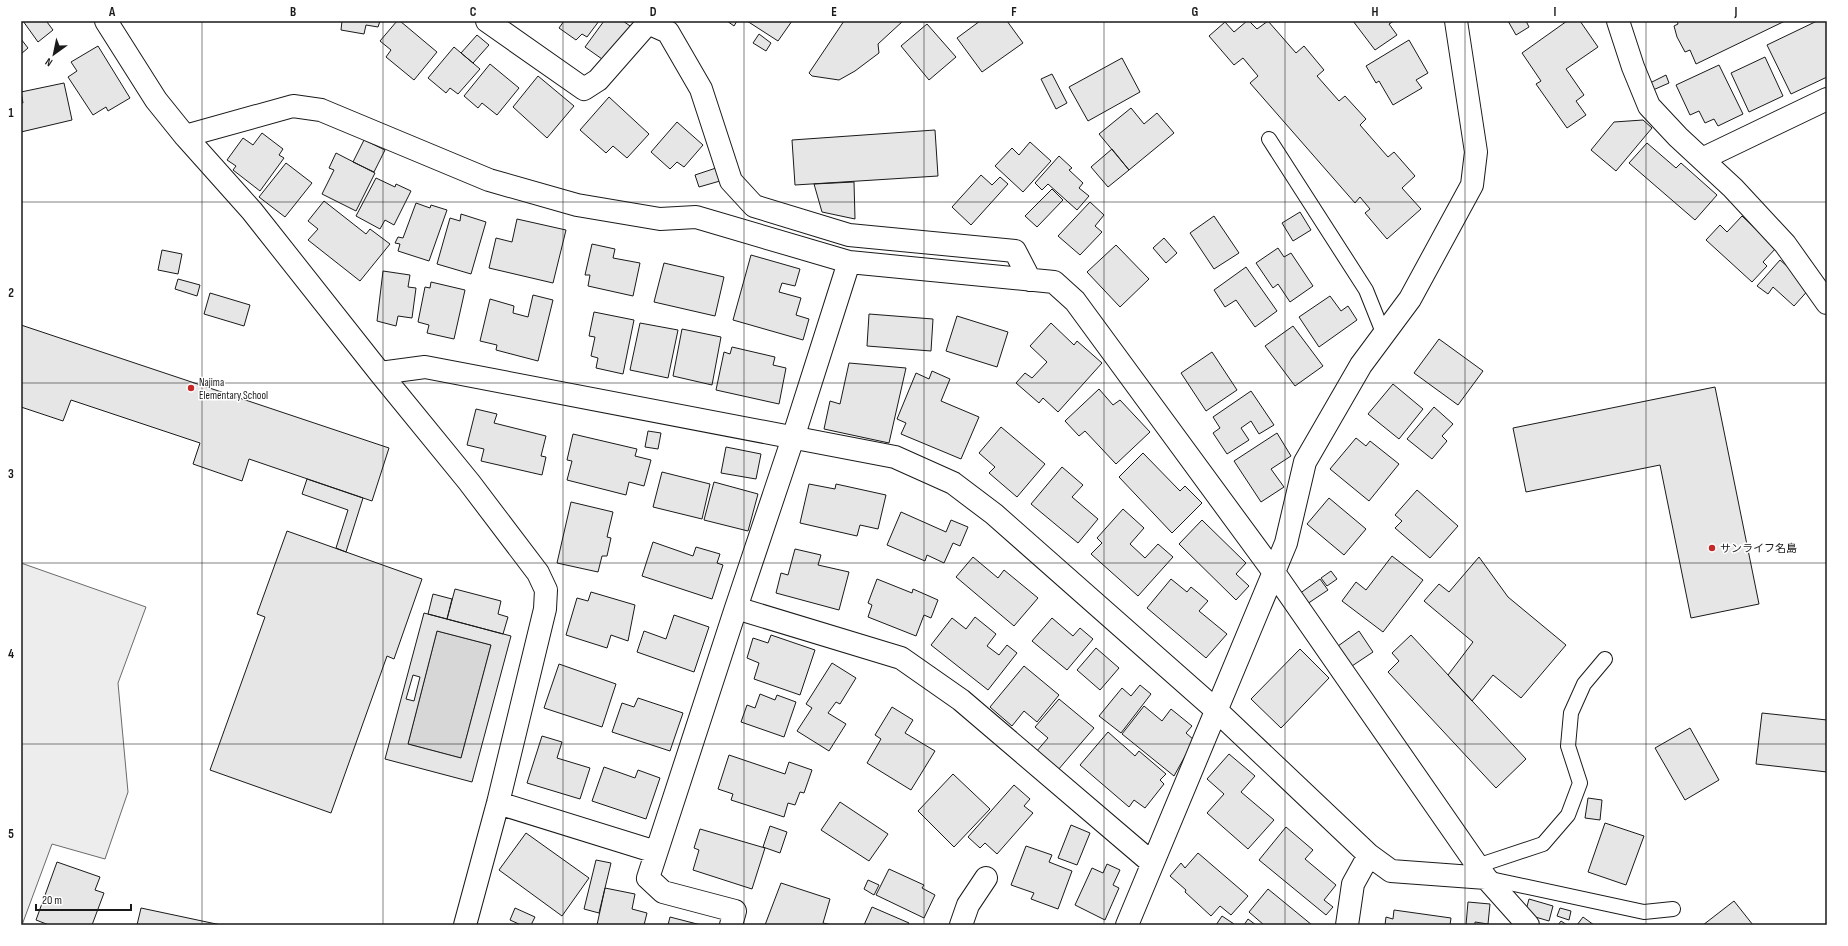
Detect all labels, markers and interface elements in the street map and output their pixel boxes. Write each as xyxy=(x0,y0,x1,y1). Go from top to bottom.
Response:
text: A xyxy=(108,4,116,20)
text: B xyxy=(290,4,296,20)
text: C xyxy=(470,4,477,20)
text: D xyxy=(650,4,657,20)
text: E xyxy=(831,4,837,20)
text: F xyxy=(1011,4,1017,20)
text: G xyxy=(1192,4,1199,20)
text: H xyxy=(1372,4,1379,20)
text: I xyxy=(1554,4,1557,20)
text: J xyxy=(1734,4,1738,20)
north arrow xyxy=(34,34,74,74)
text: N xyxy=(43,55,55,69)
text: 1 xyxy=(8,105,14,121)
text: 2 xyxy=(8,285,14,301)
place label: Najima Elementary School xyxy=(199,376,268,402)
marker: Najima Elementary School xyxy=(186,383,196,393)
text: 3 xyxy=(8,466,14,482)
place label: サンライフ名島 xyxy=(1720,542,1797,555)
marker: サンライフ名島 xyxy=(1707,543,1717,553)
text: 4 xyxy=(8,646,14,662)
text: 5 xyxy=(8,826,14,842)
scale bar xyxy=(36,886,131,912)
text: 20 m xyxy=(42,893,62,908)

